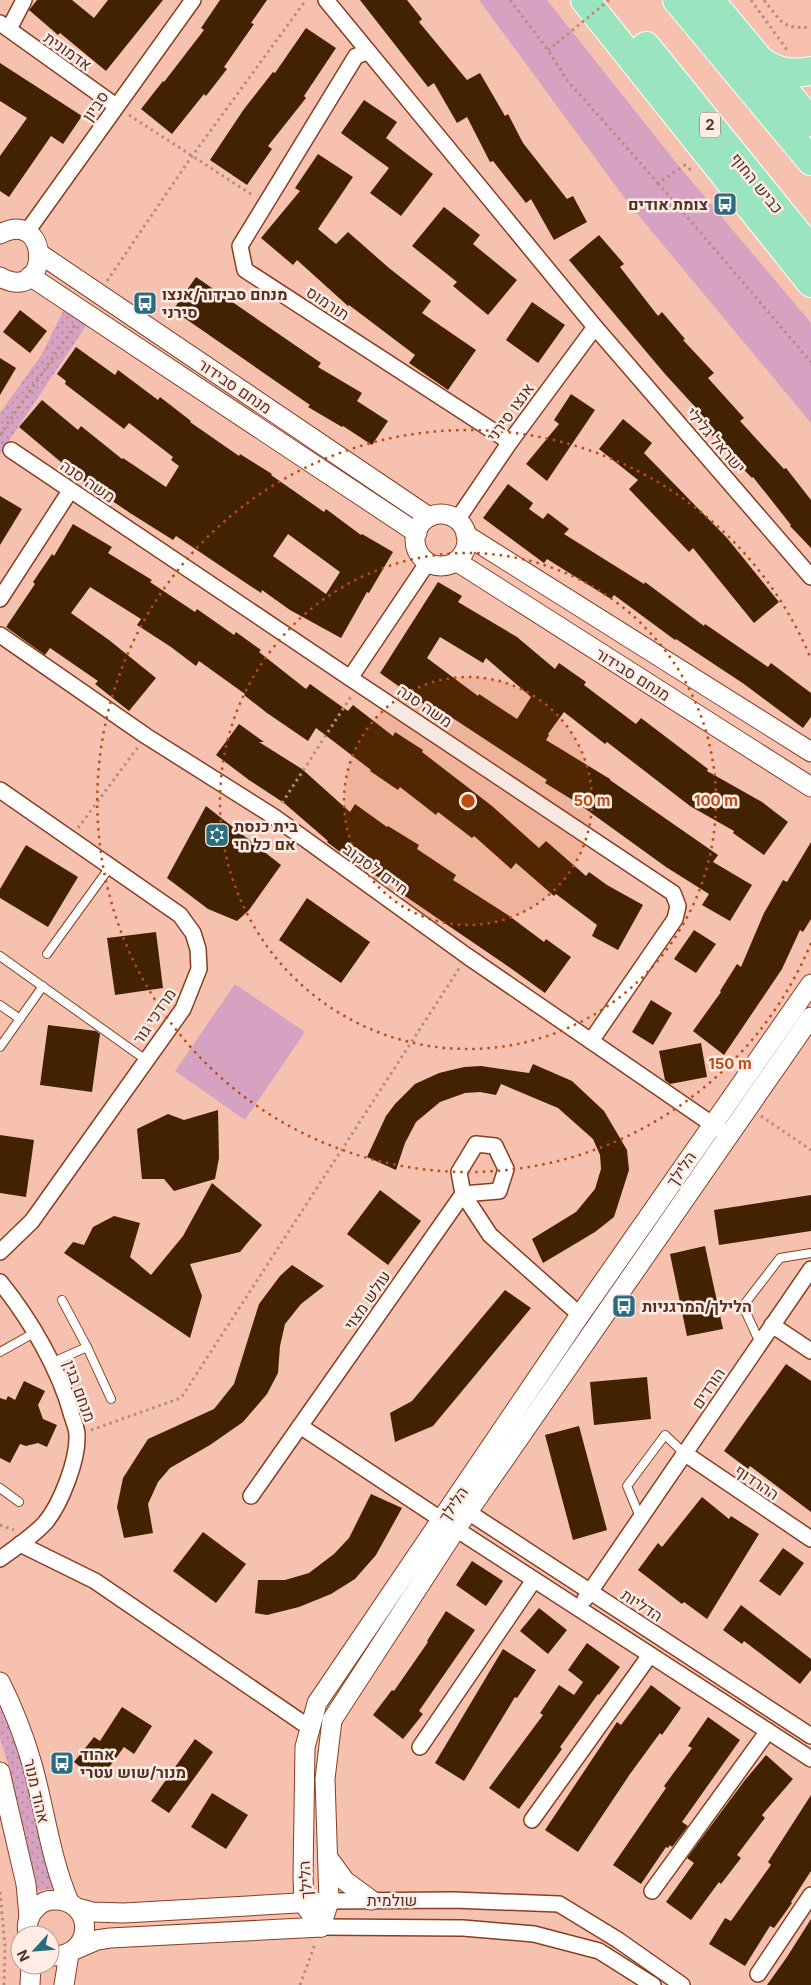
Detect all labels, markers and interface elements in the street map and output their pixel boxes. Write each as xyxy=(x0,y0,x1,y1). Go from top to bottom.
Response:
street label: אדמונית xyxy=(40,27,96,75)
street label: סביון xyxy=(77,87,113,125)
road number: 2 xyxy=(700,112,720,138)
street label: כביש החוף xyxy=(726,149,788,217)
bus stop icon: צומת אודים xyxy=(712,191,738,217)
place label: צומת אודים xyxy=(628,194,708,214)
street label: תורמוס xyxy=(303,282,353,324)
place label: מנחם סבידור/אנצו סירני xyxy=(162,284,288,322)
bus stop icon: מנחם סבידור/אנצו סירני xyxy=(132,290,158,316)
street label: מנחם סבידור xyxy=(194,354,276,418)
street label: אנצו סירני xyxy=(482,379,538,445)
street label: ישראל גלילי xyxy=(682,403,750,477)
street label: משה סנה xyxy=(57,455,119,507)
street label: מנחם סבידור xyxy=(592,643,674,705)
street label: משה סנה xyxy=(394,680,456,732)
text: 50 m xyxy=(574,791,610,810)
text: 100 m xyxy=(694,791,738,810)
centre of rings xyxy=(459,792,477,810)
place label: בית כנסת אם כל חי xyxy=(234,816,298,854)
synagogue icon: בית כנסת אם כל חי xyxy=(204,822,230,848)
street label: חיים לסקוב xyxy=(340,839,412,899)
street label: מרדכי גור xyxy=(128,984,180,1048)
text: 150 m xyxy=(708,1054,752,1073)
street label: הלילך xyxy=(662,1147,700,1191)
street label: עולש מצוי xyxy=(339,1266,395,1334)
bus stop icon: הלילך/המרגניות xyxy=(611,1293,637,1319)
place label: הלילך/המרגניות xyxy=(642,1296,752,1316)
street label: מנחם בגין xyxy=(60,1357,100,1425)
street label: הורדים xyxy=(687,1364,729,1412)
street label: ההרדוף xyxy=(731,1460,783,1504)
street label: הלילך xyxy=(434,1482,472,1526)
street label: הדליות xyxy=(617,1584,667,1626)
place label: אהוד מנור/שוש עטרי xyxy=(80,1744,186,1782)
bus stop icon: אהוד מנור/שוש עטרי xyxy=(49,1750,75,1776)
street label: אהוד מנור xyxy=(20,1757,54,1825)
street label: הלילך xyxy=(294,1860,316,1900)
street label: שולמית xyxy=(367,1890,417,1910)
north arrow xyxy=(10,1925,60,1975)
text: N xyxy=(13,1947,33,1964)

